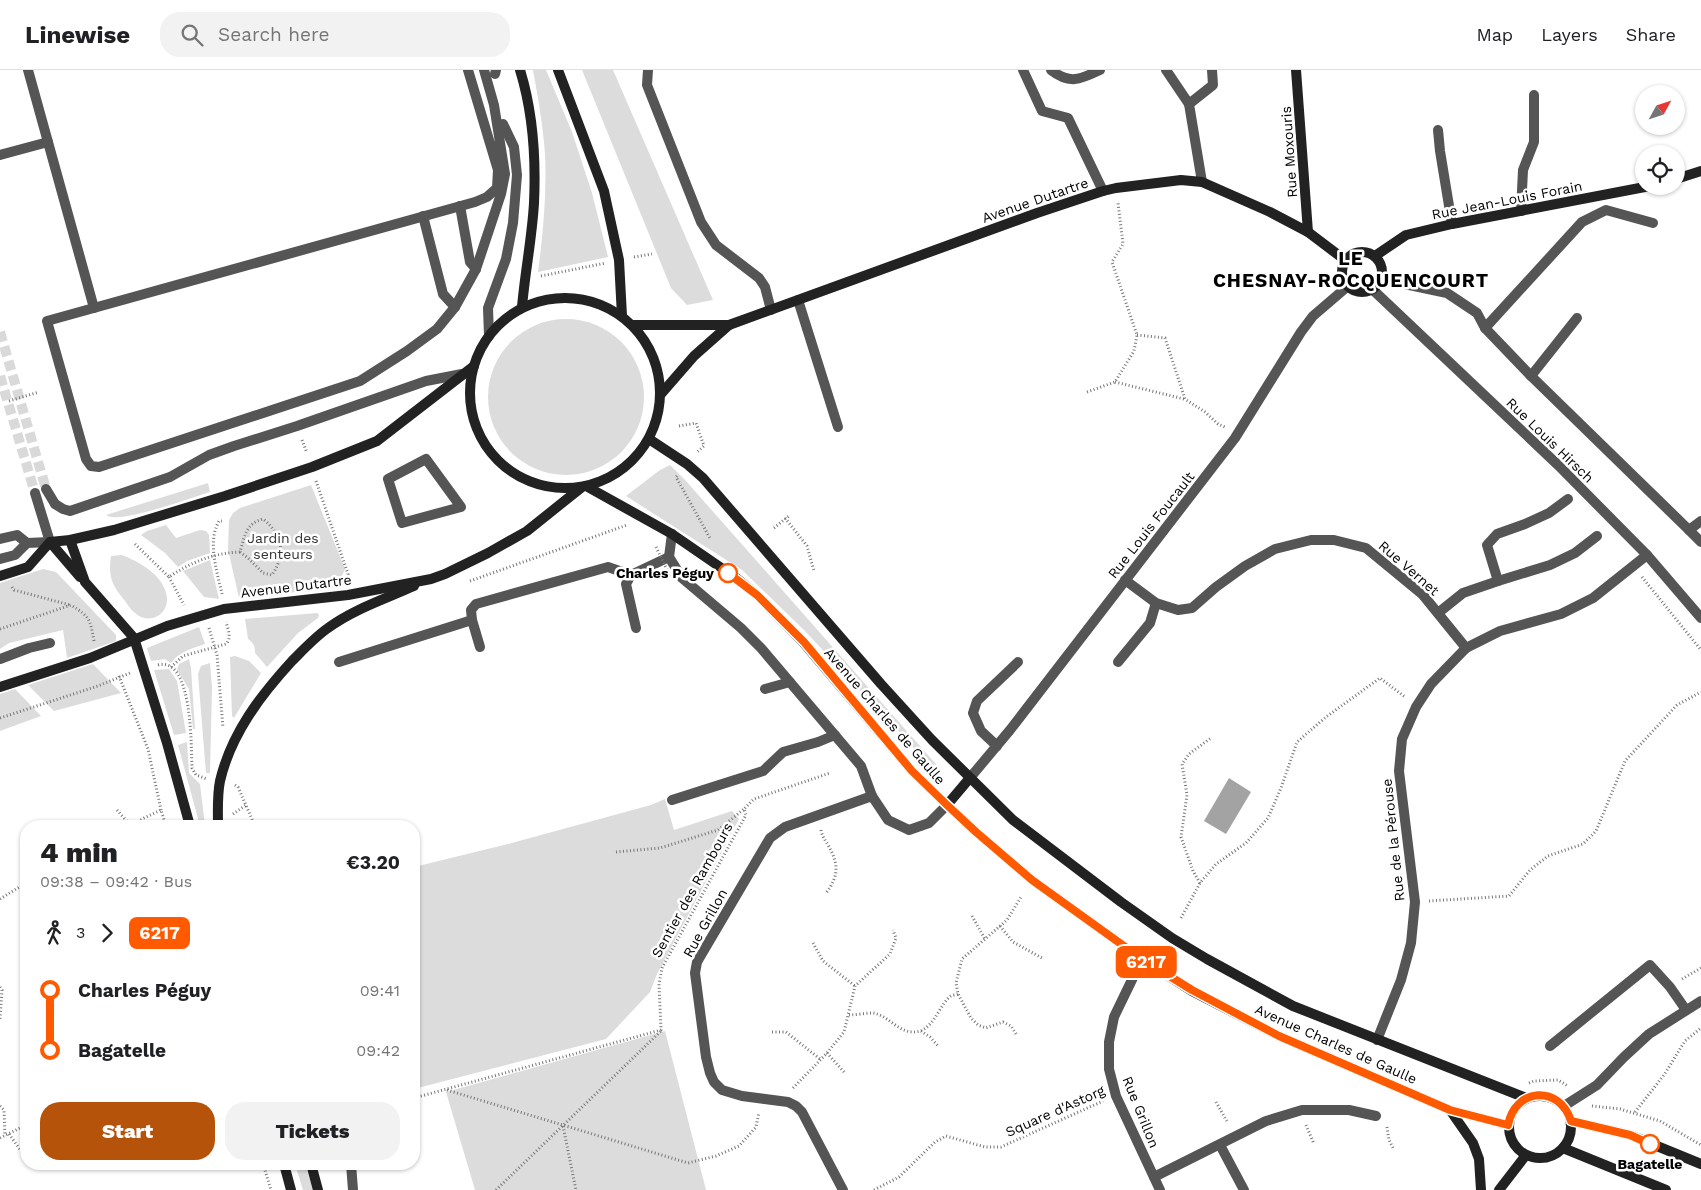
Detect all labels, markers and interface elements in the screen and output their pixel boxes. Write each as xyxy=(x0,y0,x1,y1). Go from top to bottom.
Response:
search box xyxy=(160,12,510,57)
text: Linewise xyxy=(25,21,130,49)
icon: search xyxy=(178,21,206,49)
text: Search here xyxy=(218,23,329,46)
text: Map xyxy=(1476,24,1513,45)
text: Layers xyxy=(1541,24,1598,45)
text: Share xyxy=(1626,24,1676,45)
north arrow xyxy=(1635,85,1685,135)
map controls xyxy=(1635,85,1685,195)
street label: Rue Moxouris xyxy=(1278,106,1300,198)
button: locate xyxy=(1635,145,1685,195)
street label: Avenue Dutartre xyxy=(980,174,1090,226)
street label: Rue Jean-Louis Forain xyxy=(1430,178,1584,222)
district label: LE CHESNAY-ROCQUENCOURT xyxy=(1213,247,1489,292)
street label: Rue Louis Hirsch xyxy=(1503,394,1597,486)
street label: Rue Louis Foucault xyxy=(1104,468,1198,581)
park label: Jardin des senteurs xyxy=(247,530,319,562)
street label: Rue Vernet xyxy=(1376,537,1443,599)
marker: Charles Péguy xyxy=(718,563,738,583)
place label: Charles Péguy xyxy=(616,565,714,581)
street label: Avenue Dutartre xyxy=(240,571,352,601)
street label: Avenue Charles de Gaulle xyxy=(821,644,949,788)
street label: Rue de la Pérouse xyxy=(1379,778,1407,902)
street label: Sentier des Rambours xyxy=(648,820,736,960)
text: 4 min xyxy=(40,836,118,869)
text: €3.20 xyxy=(346,851,400,874)
text: 09:38 – 09:42 · Bus xyxy=(40,872,192,891)
street label: Rue Grillon xyxy=(680,886,730,960)
icon: walk xyxy=(40,919,68,947)
icon: forward xyxy=(93,919,121,947)
text: 6217 xyxy=(139,922,180,943)
text: 3 xyxy=(76,923,85,942)
line badge: 6217 xyxy=(1111,946,1181,978)
text: 6217 xyxy=(1126,951,1166,972)
text: Charles Péguy xyxy=(78,979,211,1002)
text: 09:41 xyxy=(360,981,400,1000)
street label: Avenue Charles de Gaulle xyxy=(1252,1001,1420,1087)
text: Bagatelle xyxy=(78,1039,166,1062)
text: 09:42 xyxy=(356,1041,400,1060)
street label: Rue Grillon xyxy=(1119,1074,1163,1150)
street label: Square d'Astorg xyxy=(1003,1082,1108,1140)
button: Start xyxy=(40,1102,215,1160)
button: Tickets xyxy=(225,1102,400,1160)
marker: Bagatelle xyxy=(1640,1134,1660,1154)
place label: Bagatelle xyxy=(1618,1156,1682,1172)

